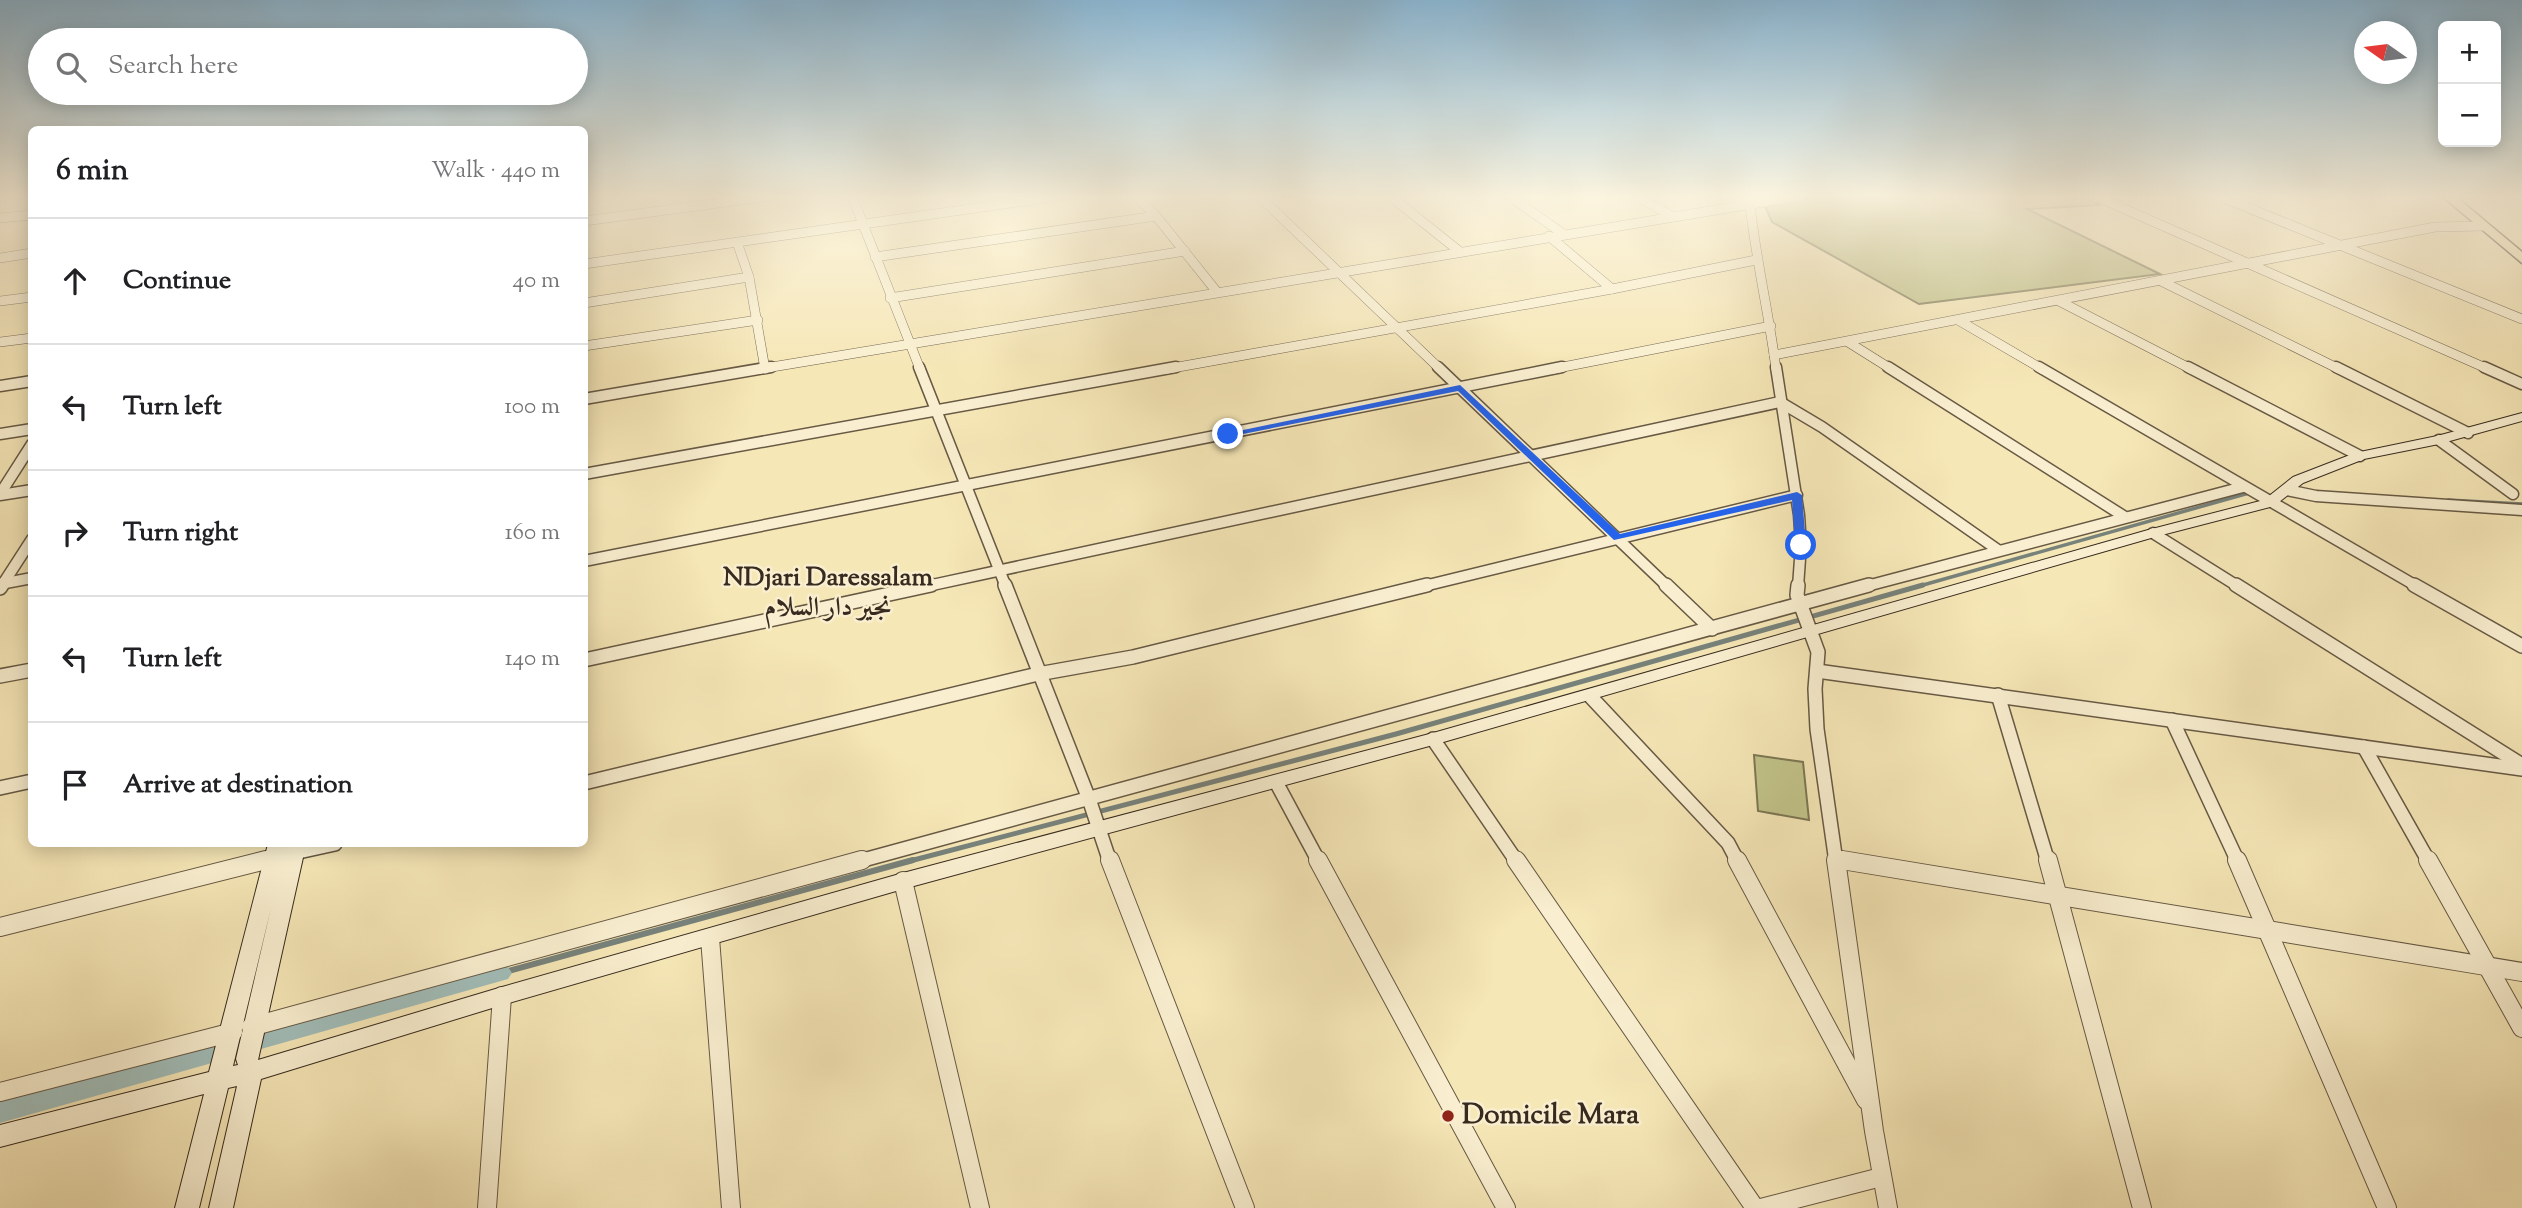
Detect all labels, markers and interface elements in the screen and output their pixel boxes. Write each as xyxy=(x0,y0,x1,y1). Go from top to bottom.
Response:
north arrow xyxy=(2354,21,2417,84)
map controls xyxy=(2438,21,2501,147)
button: + xyxy=(2438,21,2501,84)
search box xyxy=(28,28,588,105)
icon: search xyxy=(52,48,90,86)
text: Search here xyxy=(108,48,238,85)
button: − xyxy=(2438,84,2501,147)
text: 6 min xyxy=(56,150,128,193)
text: Walk · 440 m xyxy=(431,155,560,188)
icon: ahead xyxy=(56,262,94,300)
text: Continue xyxy=(123,263,231,300)
text: 40 m xyxy=(513,265,560,298)
icon: left xyxy=(56,388,94,426)
text: Turn left xyxy=(123,389,222,426)
text: 100 m xyxy=(504,391,560,424)
route end xyxy=(1212,418,1243,449)
icon: right xyxy=(56,514,94,552)
text: Turn right xyxy=(123,515,238,552)
text: 160 m xyxy=(505,517,560,550)
route start xyxy=(1785,529,1816,560)
district label: NDjari Daressalam نجير دار السلام xyxy=(723,560,934,629)
icon: left xyxy=(56,640,94,678)
text: Turn left xyxy=(123,641,222,678)
text: 140 m xyxy=(505,643,560,676)
icon: arrive xyxy=(56,766,94,804)
text: Arrive at destination xyxy=(123,767,353,804)
place label: Domicile Mara xyxy=(1462,1096,1639,1136)
marker: Domicile Mara xyxy=(1440,1108,1456,1124)

